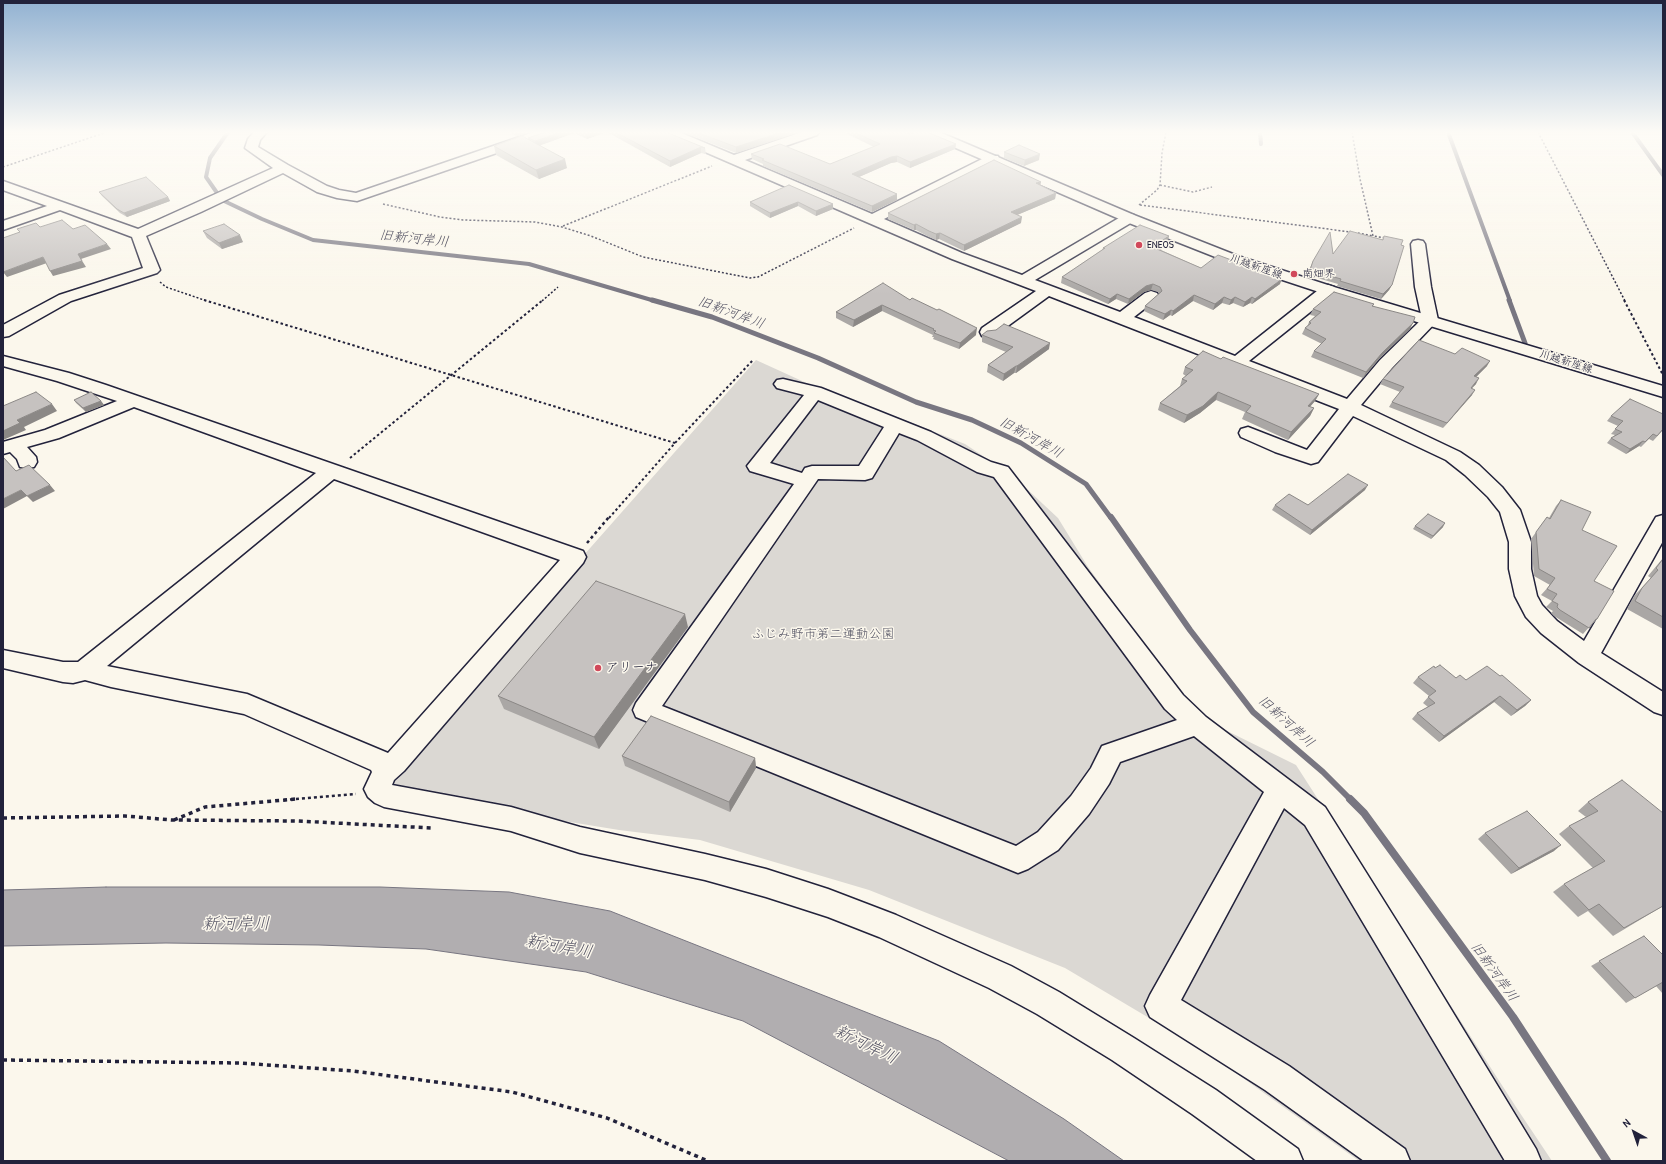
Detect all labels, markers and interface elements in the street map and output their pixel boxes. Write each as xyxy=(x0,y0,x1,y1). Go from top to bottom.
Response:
water label: 旧新河岸川 xyxy=(378,227,450,251)
place label: ENEOS xyxy=(1147,238,1174,252)
marker: ENEOS xyxy=(1134,240,1144,250)
street label: 川越新座線 xyxy=(1228,252,1284,282)
place label: 南畑界 xyxy=(1302,267,1335,281)
marker: 南畑界 xyxy=(1289,269,1299,279)
water label: 旧新河岸川 xyxy=(695,293,767,333)
street label: 川越新座線 xyxy=(1538,348,1594,376)
water label: 旧新河岸川 xyxy=(996,414,1066,462)
park label: ふじみ野市第二運動公園 xyxy=(752,627,894,643)
place label: アリーナ xyxy=(606,660,658,676)
marker: アリーナ xyxy=(593,663,603,673)
water label: 旧新河岸川 xyxy=(1254,692,1318,752)
water label: 新河岸川 xyxy=(202,914,270,934)
water label: 新河岸川 xyxy=(524,931,594,963)
water label: 旧新河岸川 xyxy=(1467,939,1521,1005)
water label: 新河岸川 xyxy=(831,1021,901,1069)
north arrow xyxy=(1614,1112,1654,1152)
text: N xyxy=(1620,1116,1633,1130)

